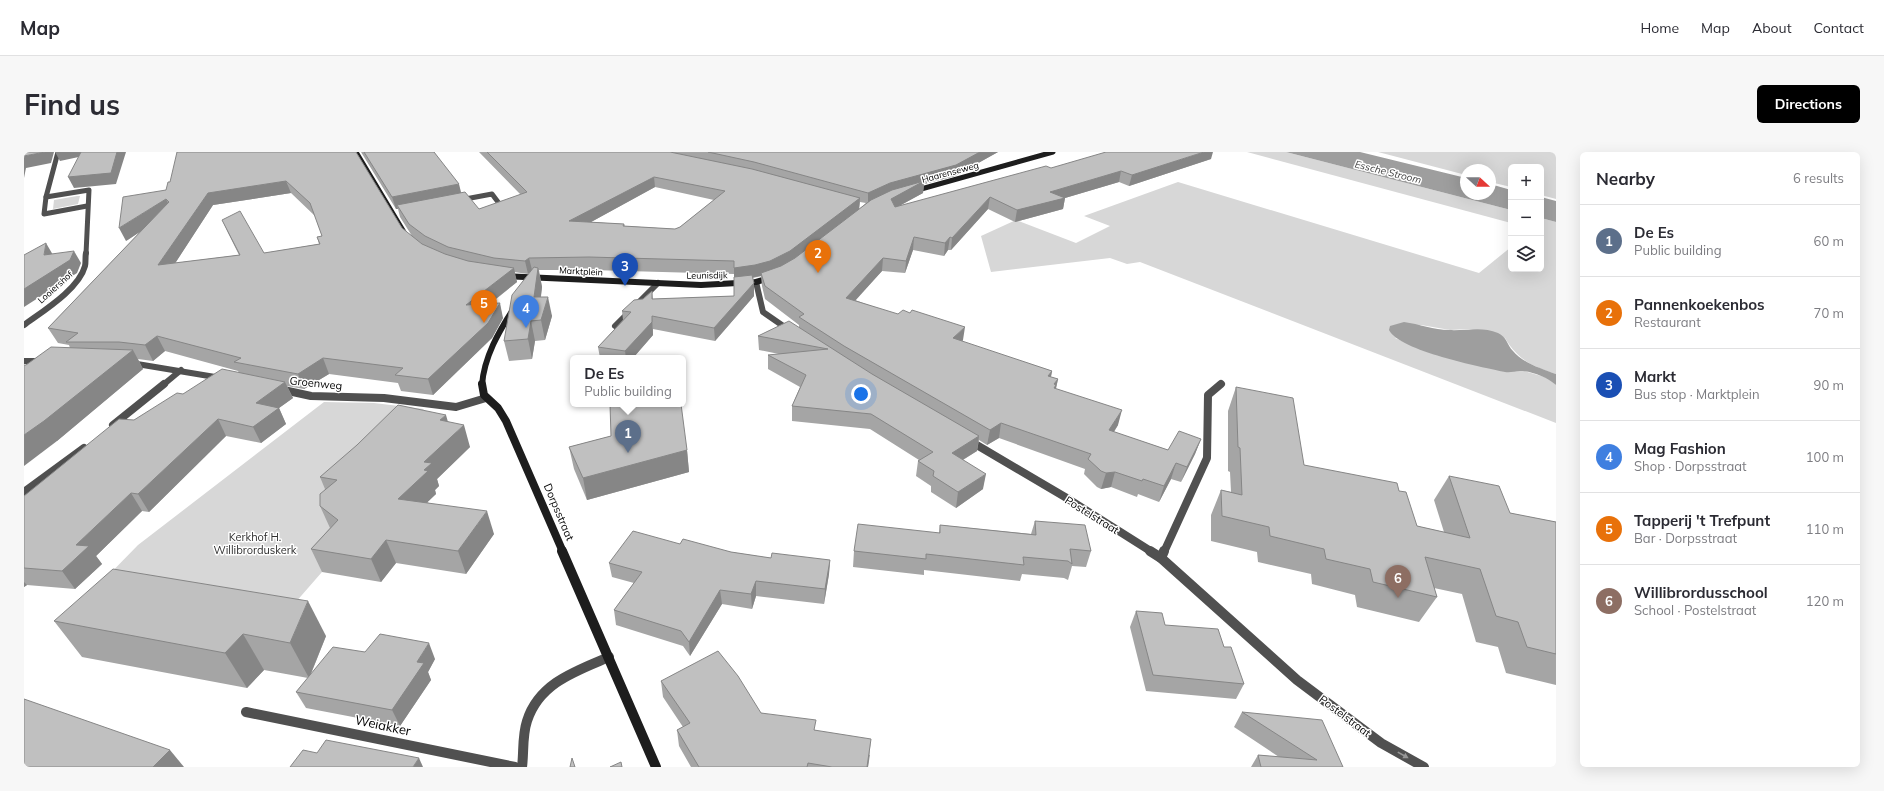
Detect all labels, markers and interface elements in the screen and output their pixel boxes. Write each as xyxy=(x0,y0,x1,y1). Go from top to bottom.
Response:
text: Map xyxy=(20,16,60,40)
text: Home xyxy=(1640,19,1679,37)
text: Map xyxy=(1701,19,1730,37)
text: About xyxy=(1752,19,1792,37)
text: Contact xyxy=(1814,19,1864,37)
button: Directions xyxy=(1757,85,1860,123)
text: Find us xyxy=(24,87,120,122)
water label: Essche Stroom xyxy=(1353,157,1423,187)
street label: Haarenseweg xyxy=(920,159,980,185)
north arrow xyxy=(1460,164,1496,200)
map controls xyxy=(1508,164,1544,272)
button: + xyxy=(1508,164,1544,200)
text: Nearby xyxy=(1596,168,1655,189)
text: 6 results xyxy=(1793,170,1844,186)
button: − xyxy=(1508,200,1544,236)
text: De Es xyxy=(1634,223,1674,242)
text: 1 xyxy=(1605,233,1613,249)
text: 60 m xyxy=(1814,233,1844,249)
button: layers xyxy=(1508,236,1544,272)
pin: 2 xyxy=(805,240,831,273)
text: Public building xyxy=(1634,242,1722,258)
pin: 3 xyxy=(612,253,638,286)
street label: Marktplein xyxy=(559,264,603,278)
street label: Looiershof xyxy=(35,268,75,306)
street label: Leunisdijk xyxy=(686,269,728,281)
pin: 5 xyxy=(471,290,497,323)
pin: 4 xyxy=(513,295,539,328)
text: Pannenkoekenbos xyxy=(1634,295,1765,314)
text: 2 xyxy=(1605,305,1613,321)
text: 70 m xyxy=(1814,305,1844,321)
text: Restaurant xyxy=(1634,314,1701,330)
popup xyxy=(570,355,686,407)
text: De Es xyxy=(584,364,624,383)
text: Markt xyxy=(1634,367,1676,386)
street label: Groenweg xyxy=(289,373,343,393)
text: 3 xyxy=(1605,377,1613,393)
text: 90 m xyxy=(1814,377,1844,393)
text: Public building xyxy=(584,383,672,399)
your location xyxy=(851,384,871,404)
text: Bus stop · Marktplein xyxy=(1634,386,1760,402)
pin: 1 xyxy=(615,420,641,453)
text: Mag Fashion xyxy=(1634,439,1726,458)
text: 4 xyxy=(1605,449,1613,465)
text: 100 m xyxy=(1806,449,1844,465)
text: Shop · Dorpsstraat xyxy=(1634,458,1747,474)
street label: Dorpsstraat xyxy=(541,481,577,543)
street label: Postelstraat xyxy=(1062,493,1122,537)
text: Tapperij 't Trefpunt xyxy=(1634,511,1770,530)
text: 5 xyxy=(1605,521,1613,537)
text: 110 m xyxy=(1806,521,1844,537)
park label: Kerkhof H. Willibrorduskerk xyxy=(213,530,297,557)
text: Bar · Dorpsstraat xyxy=(1634,530,1737,546)
pin: 6 xyxy=(1385,565,1411,598)
text: Willibrordusschool xyxy=(1634,583,1768,602)
text: 6 xyxy=(1605,593,1613,609)
text: 120 m xyxy=(1806,593,1844,609)
text: School · Postelstraat xyxy=(1634,602,1756,618)
street label: Postelstraat xyxy=(1316,692,1374,740)
street label: Weiakker xyxy=(354,711,413,739)
one-way arrow xyxy=(1397,752,1408,759)

